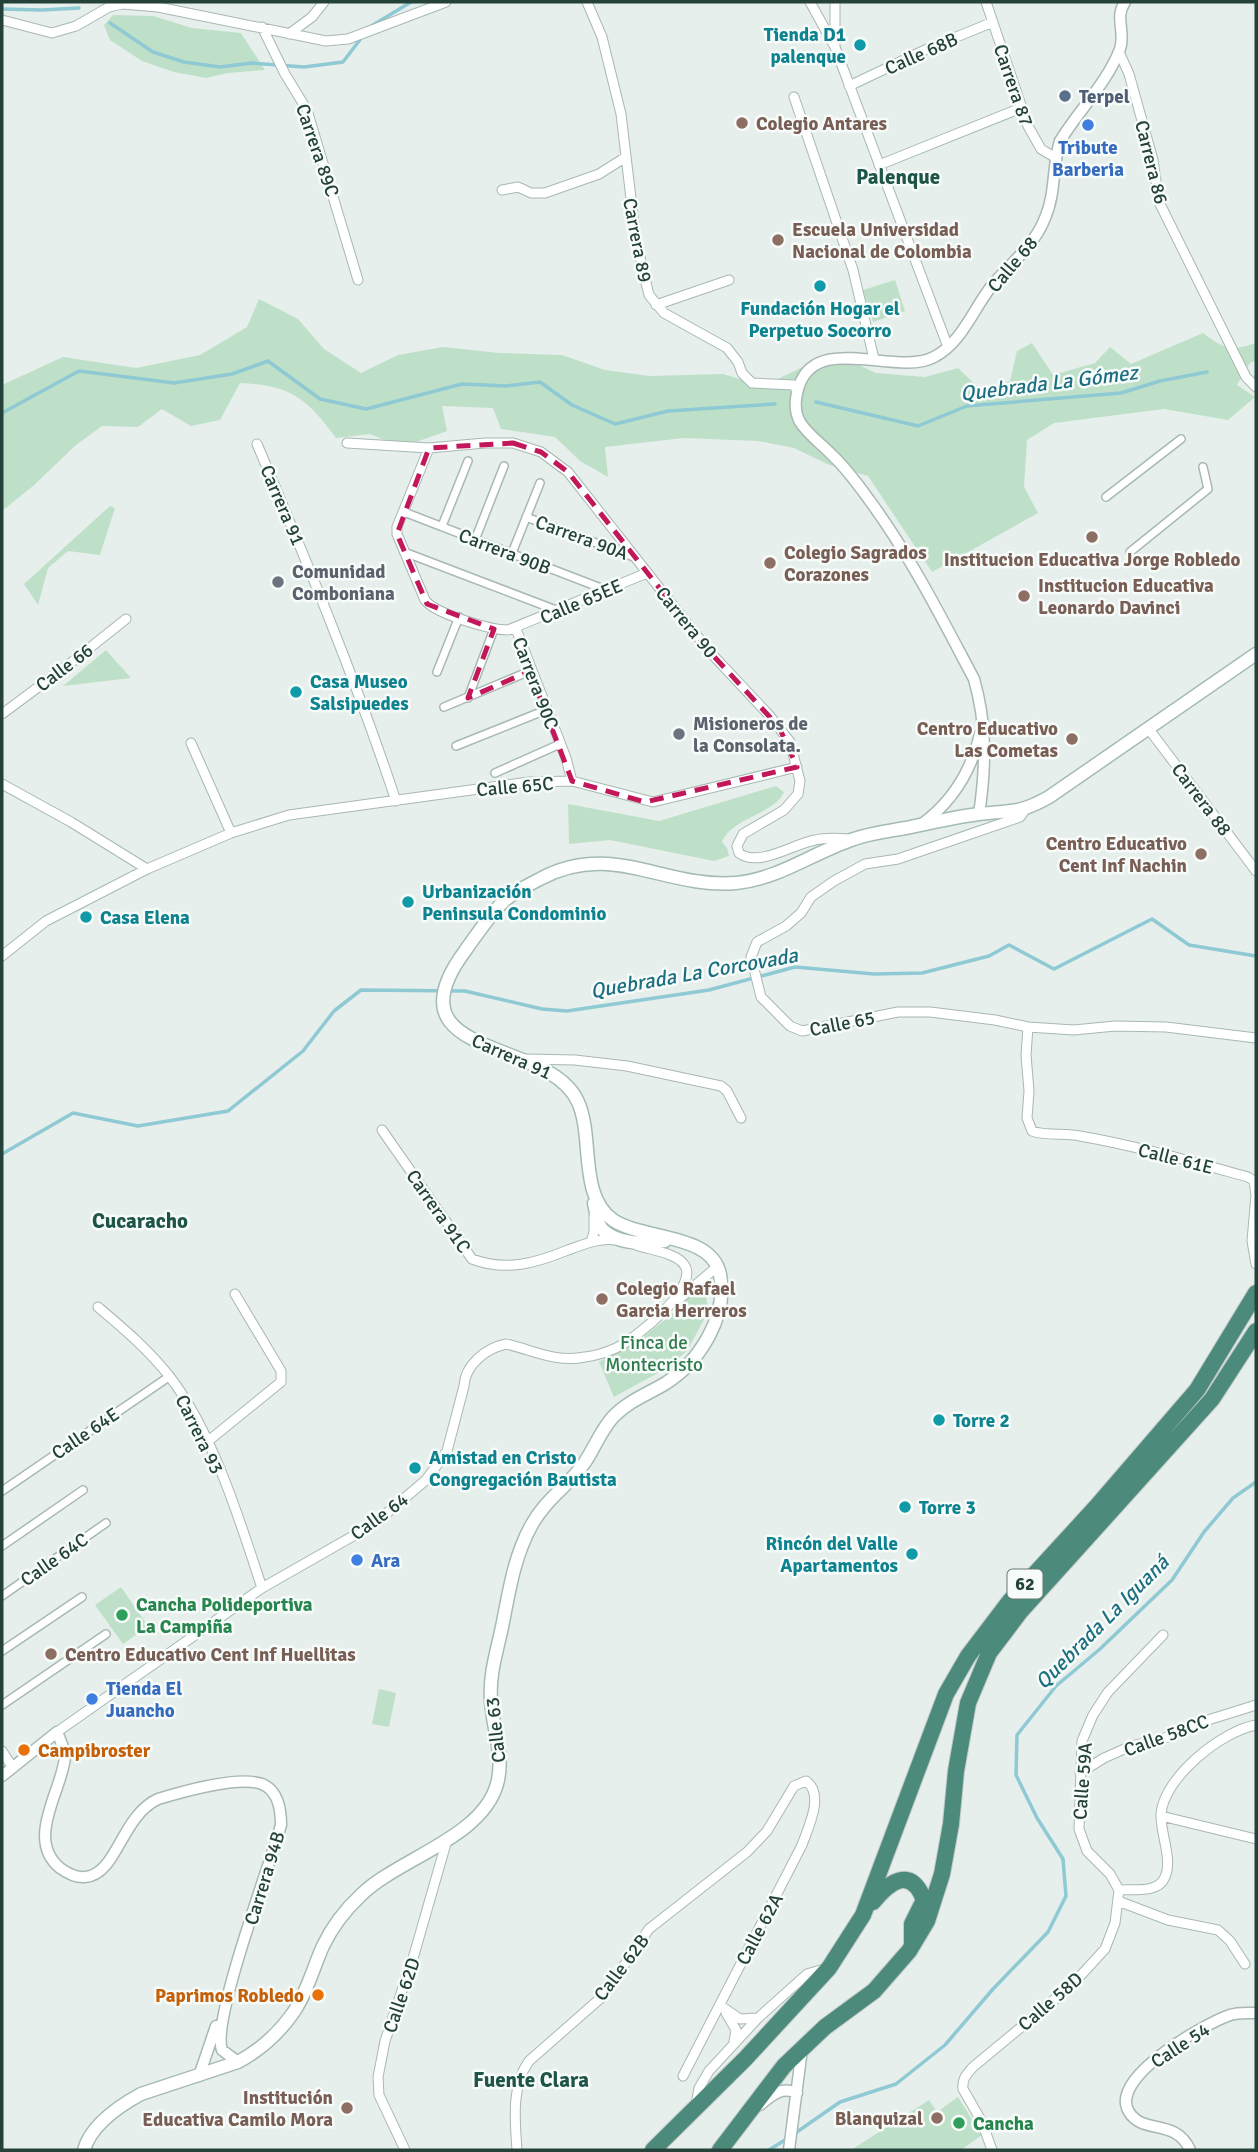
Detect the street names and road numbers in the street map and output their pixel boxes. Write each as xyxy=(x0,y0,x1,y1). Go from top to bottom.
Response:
street label: Calle 68B xyxy=(881,27,962,81)
street label: Carrera 87 xyxy=(988,41,1038,130)
street label: Carrera 89C xyxy=(290,101,344,200)
street label: Carrera 86 xyxy=(1129,118,1173,207)
street label: Carrera 89 xyxy=(617,196,657,284)
street label: Calle 68 xyxy=(982,232,1043,298)
street label: Carrera 91 xyxy=(254,461,310,549)
street label: Carrera 90A xyxy=(532,510,632,566)
street label: Carrera 90B xyxy=(455,523,554,580)
street label: Calle 65EE xyxy=(536,574,626,630)
street label: Carrera 90 xyxy=(650,582,722,663)
street label: Carrera 90C xyxy=(507,634,564,733)
street label: Calle 66 xyxy=(31,638,98,697)
street label: Carrera 88 xyxy=(1166,758,1236,841)
street label: Calle 65C xyxy=(475,772,555,802)
street label: Calle 65 xyxy=(808,1006,877,1042)
street label: Carrera 91 xyxy=(468,1029,555,1085)
street label: Calle 61E xyxy=(1136,1138,1216,1180)
street label: Carrera 91C xyxy=(401,1165,476,1258)
street label: Carrera 93 xyxy=(170,1391,229,1478)
street label: Calle 64E xyxy=(47,1402,124,1465)
street label: Calle 64 xyxy=(346,1488,413,1546)
street label: Calle 64C xyxy=(16,1528,93,1592)
road number: 62 xyxy=(1007,1569,1042,1598)
street label: Calle 63 xyxy=(481,1696,511,1764)
street label: Calle 58CC xyxy=(1121,1709,1212,1762)
street label: Calle 59A xyxy=(1068,1741,1098,1821)
street label: Carrera 94B xyxy=(239,1829,291,1928)
street label: Calle 62A xyxy=(731,1889,789,1969)
street label: Calle 62B xyxy=(589,1929,655,2006)
street label: Calle 62D xyxy=(378,1954,426,2036)
street label: Calle 58D xyxy=(1013,1967,1088,2036)
street label: Calle 54 xyxy=(1146,2018,1215,2074)

